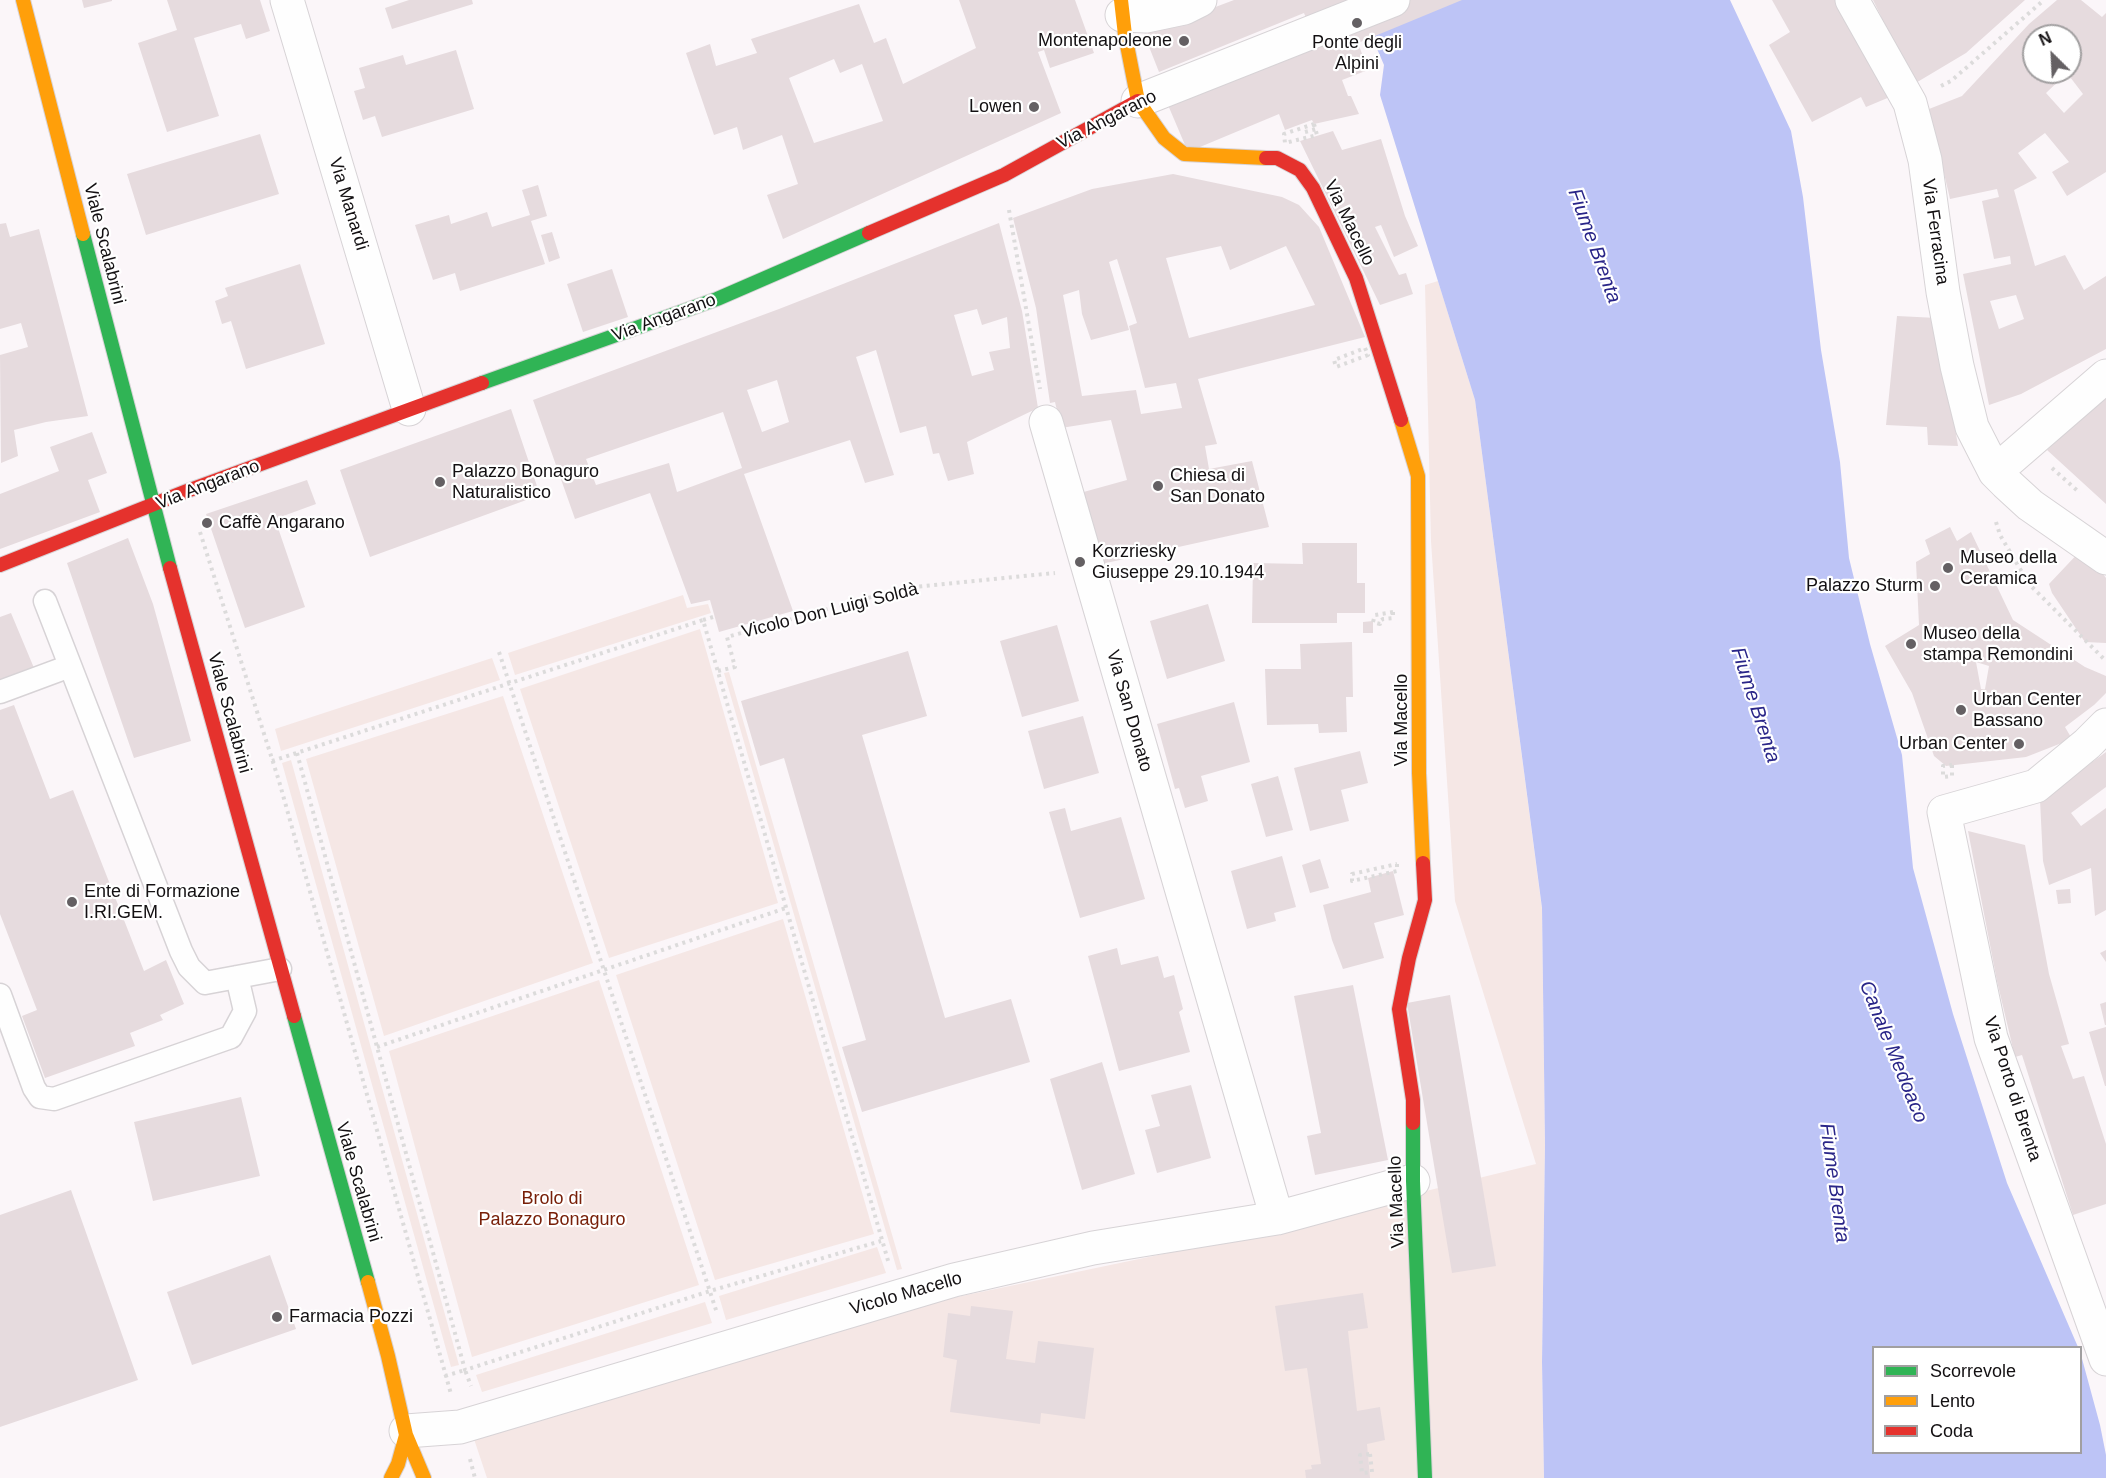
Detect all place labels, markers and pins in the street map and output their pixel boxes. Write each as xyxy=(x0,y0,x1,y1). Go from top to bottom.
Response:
marker: Ponte degli Alpini xyxy=(1350,16,1364,30)
place label: Montenapoleone xyxy=(1038,30,1172,52)
place label: Ponte degli Alpini xyxy=(1312,32,1402,74)
marker: Montenapoleone xyxy=(1177,34,1191,48)
place label: Lowen xyxy=(969,96,1022,118)
marker: Lowen xyxy=(1027,100,1041,114)
place label: Palazzo Bonaguro Naturalistico xyxy=(452,461,599,504)
place label: Chiesa di San Donato xyxy=(1170,465,1265,508)
marker: Palazzo Bonaguro Naturalistico xyxy=(433,475,447,489)
marker: Chiesa di San Donato xyxy=(1151,479,1165,493)
place label: Caffè Angarano xyxy=(219,512,345,534)
marker: Caffè Angarano xyxy=(200,516,214,530)
place label: Korzriesky Giuseppe 29.10.1944 xyxy=(1092,541,1264,584)
place label: Museo della Ceramica xyxy=(1960,547,2057,590)
marker: Korzriesky Giuseppe 29.10.1944 xyxy=(1073,555,1087,569)
marker: Museo della Ceramica xyxy=(1941,561,1955,575)
place label: Palazzo Sturm xyxy=(1806,575,1923,597)
marker: Palazzo Sturm xyxy=(1928,579,1942,593)
place label: Museo della stampa Remondini xyxy=(1923,623,2073,666)
marker: Museo della stampa Remondini xyxy=(1904,637,1918,651)
place label: Urban Center Bassano xyxy=(1973,689,2081,732)
marker: Urban Center Bassano xyxy=(1954,703,1968,717)
place label: Urban Center xyxy=(1899,733,2007,755)
marker: Urban Center xyxy=(2012,737,2026,751)
place label: Ente di Formazione I.RI.GEM. xyxy=(84,881,240,924)
marker: Ente di Formazione I.RI.GEM. xyxy=(65,895,79,909)
place label: Farmacia Pozzi xyxy=(289,1306,413,1328)
marker: Farmacia Pozzi xyxy=(270,1310,284,1324)

